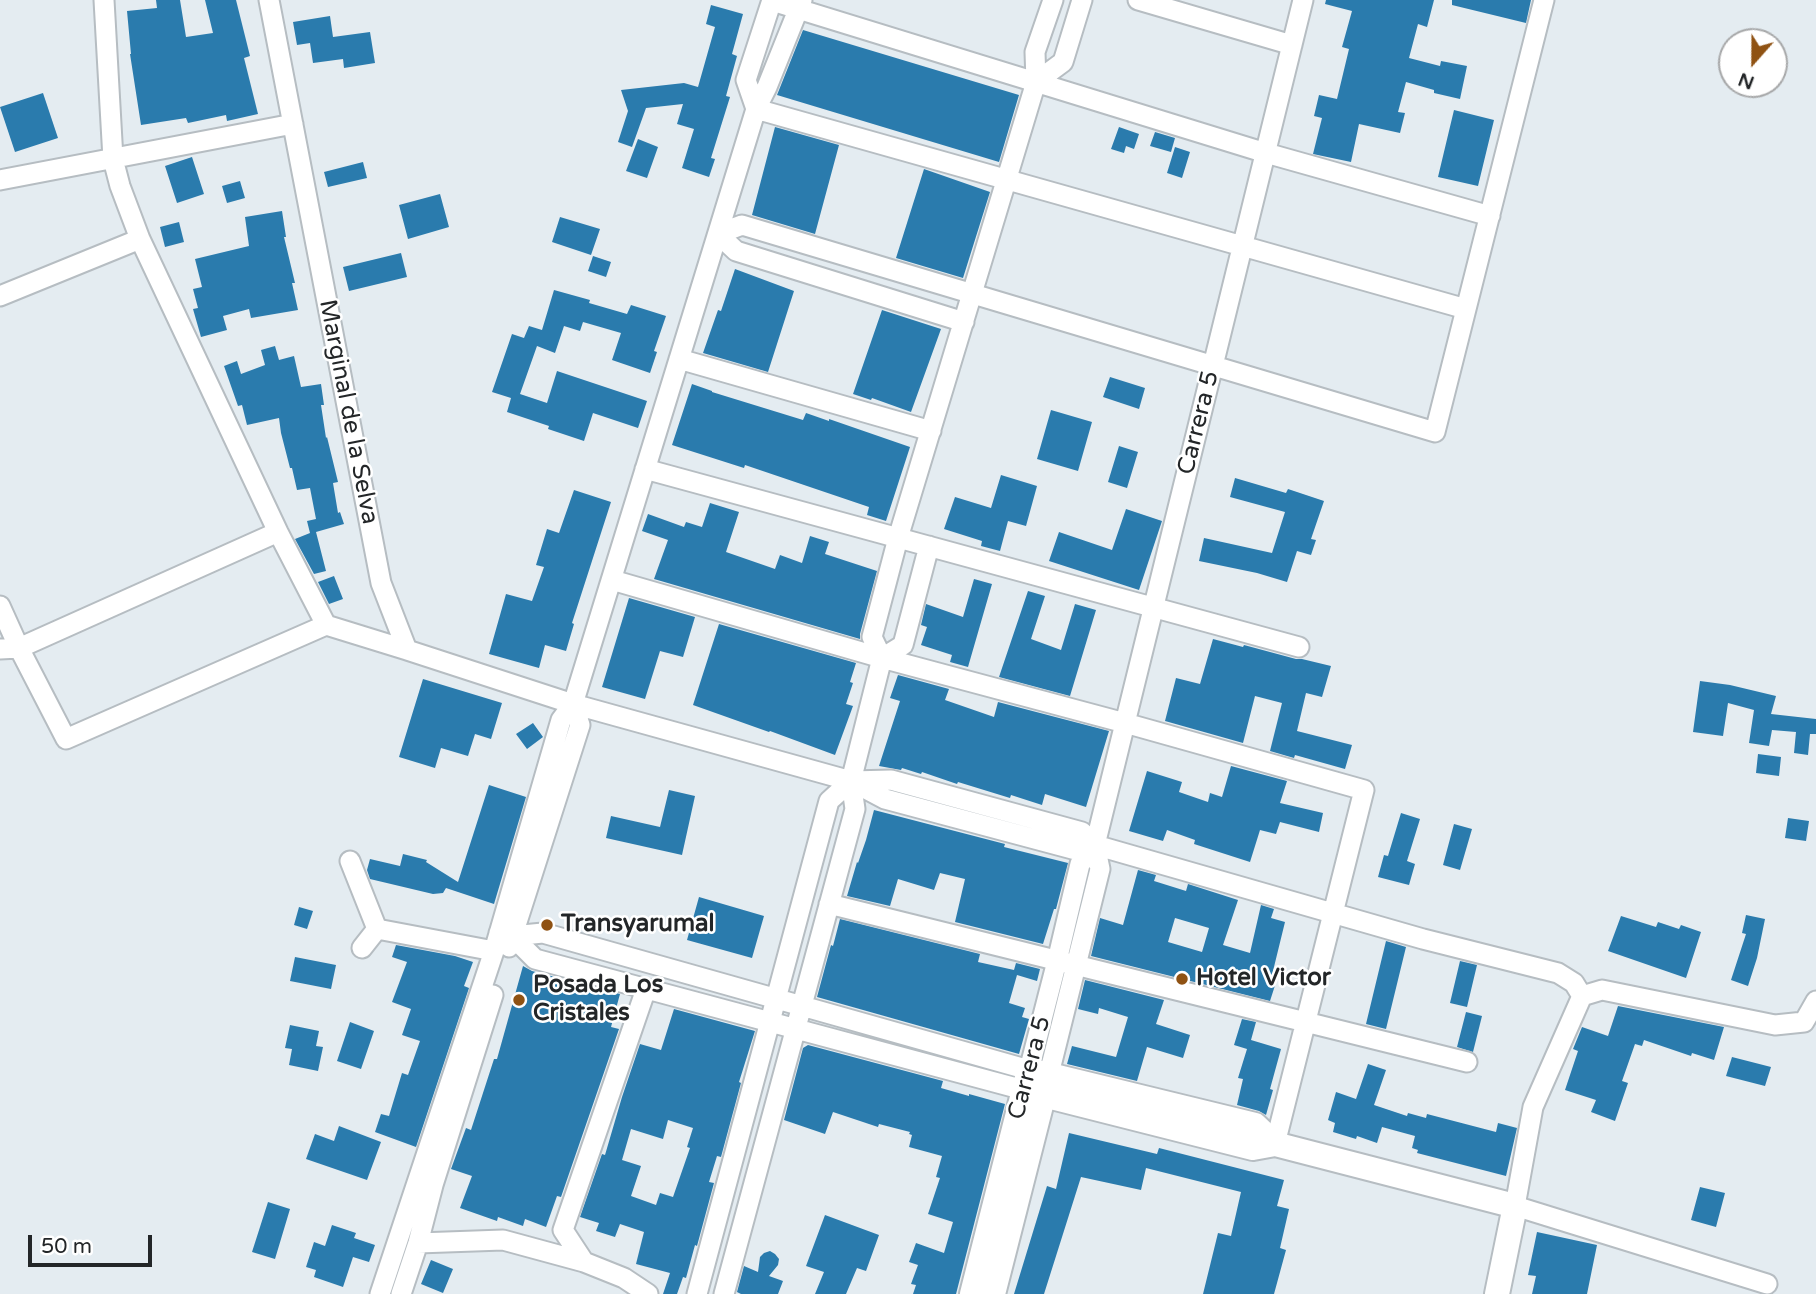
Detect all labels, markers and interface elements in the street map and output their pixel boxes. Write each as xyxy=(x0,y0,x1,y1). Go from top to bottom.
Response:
north arrow xyxy=(1718,28,1788,98)
text: N xyxy=(1735,68,1757,94)
street label: Marginal de la Selva xyxy=(312,297,384,527)
street label: Carrera 5 xyxy=(1172,368,1226,478)
place label: Transyarumal xyxy=(561,911,714,939)
marker: Transyarumal xyxy=(539,917,555,933)
place label: Hotel Victor xyxy=(1196,965,1331,993)
marker: Hotel Victor xyxy=(1174,971,1190,987)
place label: Posada Los Cristales xyxy=(533,972,663,1028)
marker: Posada Los Cristales xyxy=(511,992,527,1008)
street label: Carrera 5 xyxy=(1002,1013,1058,1123)
scale bar xyxy=(32,1220,156,1264)
text: 50 m xyxy=(41,1234,92,1259)

